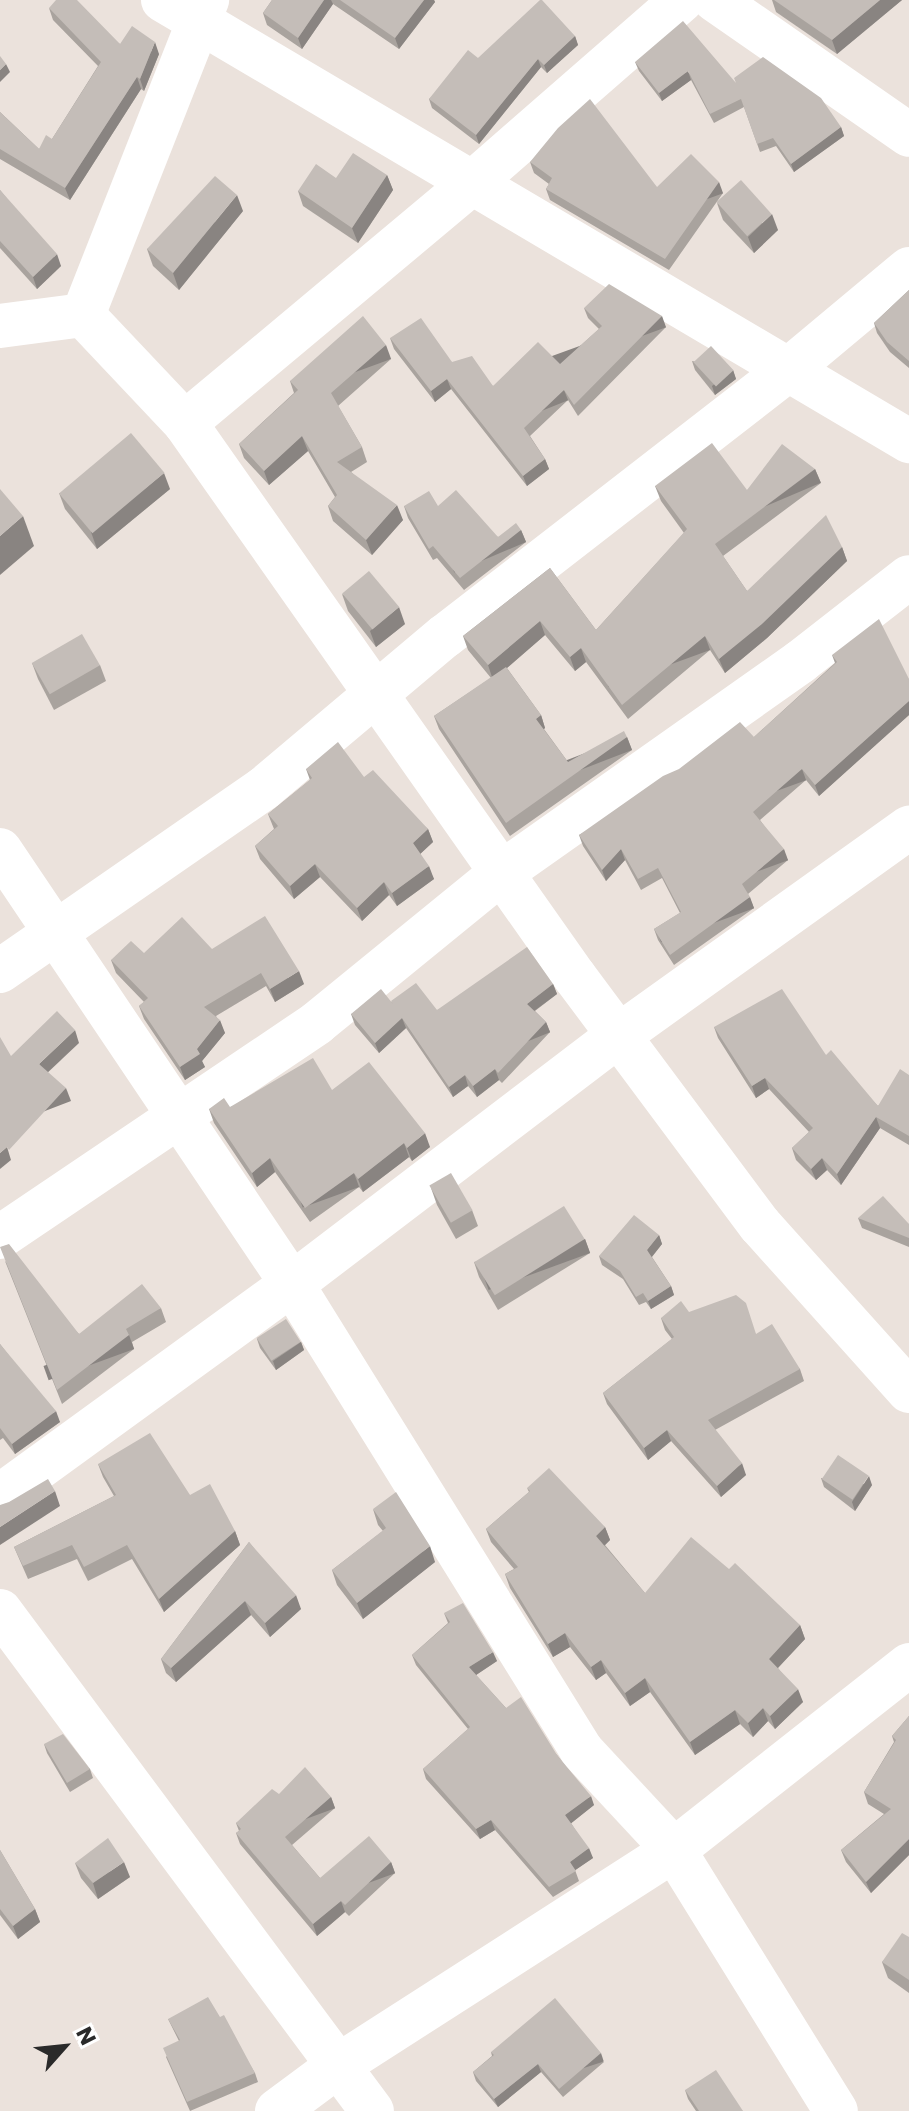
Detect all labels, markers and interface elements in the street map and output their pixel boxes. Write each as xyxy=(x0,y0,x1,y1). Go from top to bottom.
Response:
north arrow xyxy=(24,2007,104,2087)
text: N xyxy=(68,2021,103,2050)

